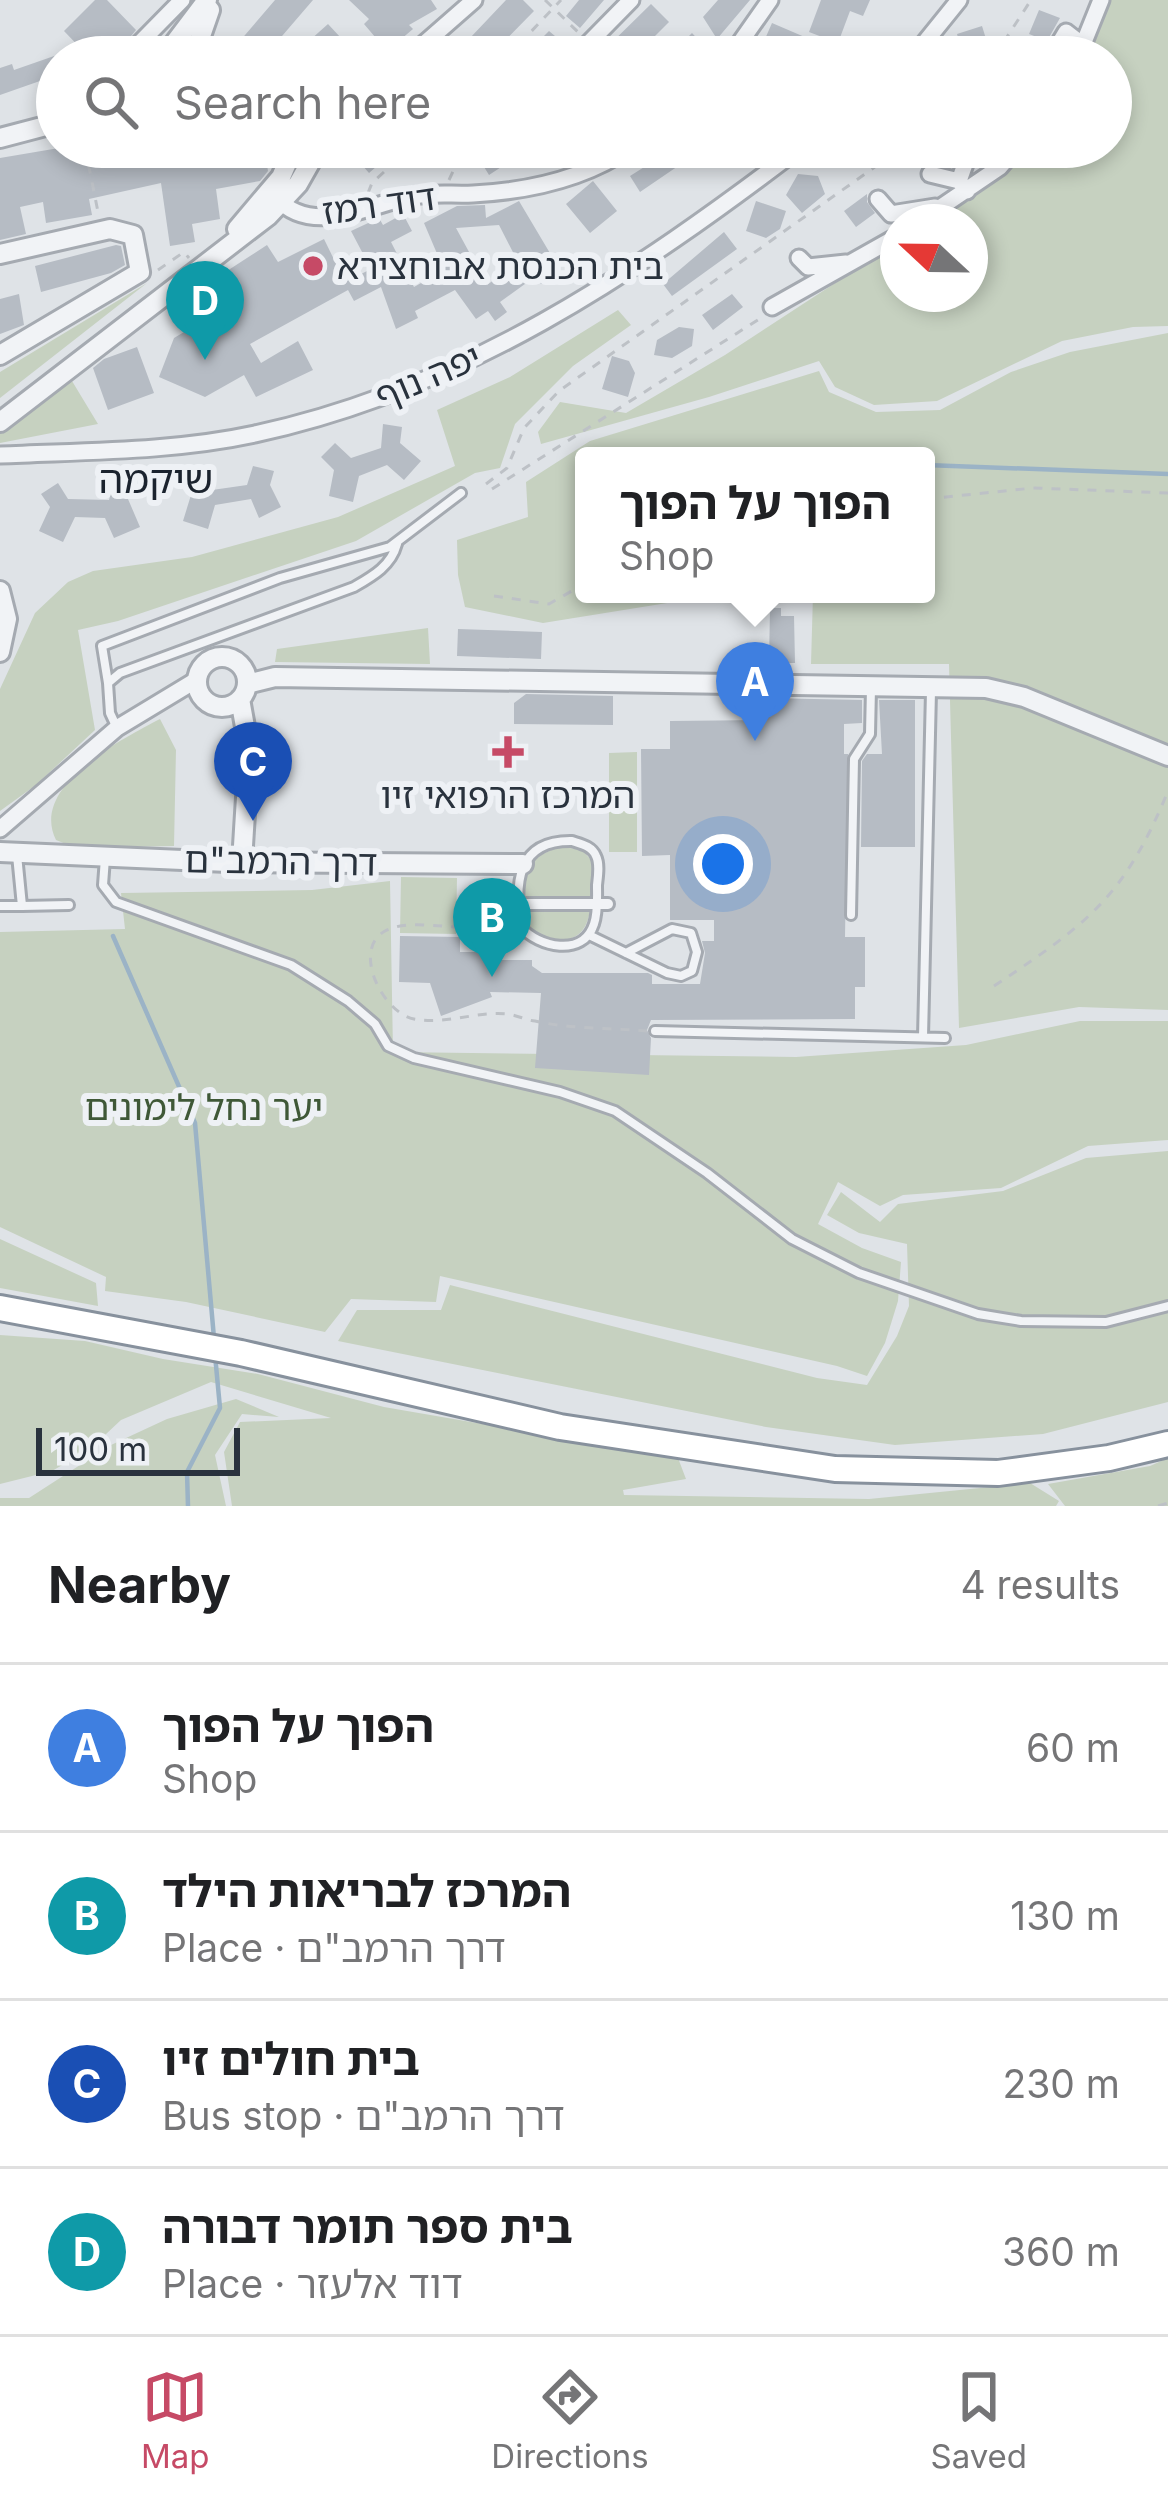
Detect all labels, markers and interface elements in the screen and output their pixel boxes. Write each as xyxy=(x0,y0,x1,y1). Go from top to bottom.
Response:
search box xyxy=(36,36,1132,168)
icon: search xyxy=(78,69,144,135)
text: Search here xyxy=(174,75,431,130)
street label: דוד רמז xyxy=(319,174,439,234)
north arrow xyxy=(880,204,988,312)
place label: בית הכנסת אבוחצירא xyxy=(337,244,664,288)
marker: בית הכנסת אבוחצירא xyxy=(300,253,326,279)
pin: D xyxy=(166,261,244,360)
street label: יפה נוף xyxy=(368,334,488,418)
popup xyxy=(575,447,935,603)
district label: שיקמה xyxy=(99,455,213,502)
text: הפוך על הפוך xyxy=(619,475,891,530)
text: Shop xyxy=(619,532,714,579)
pin: A xyxy=(716,642,794,741)
pin: C xyxy=(214,722,292,821)
marker: המרכז הרפואי זיו xyxy=(492,736,524,768)
place label: המרכז הרפואי זיו xyxy=(381,773,635,817)
your location xyxy=(693,834,753,894)
street label: דרך הרמב"ם xyxy=(184,837,378,885)
pin: B xyxy=(453,878,531,977)
park label: יער נחל לימונים xyxy=(85,1085,323,1129)
scale bar xyxy=(36,1422,240,1475)
text: 100 m xyxy=(54,1429,147,1469)
text: Nearby xyxy=(48,1554,231,1615)
text: 4 results xyxy=(960,1561,1120,1608)
text: הפוך על הפוך xyxy=(162,1698,434,1753)
text: A xyxy=(72,1724,102,1771)
text: 60 m xyxy=(1026,1724,1120,1771)
text: Shop xyxy=(162,1755,257,1802)
text: המרכז לבריאות הילד xyxy=(162,1863,571,1918)
text: B xyxy=(74,1892,100,1939)
text: 130 m xyxy=(1010,1892,1120,1939)
text: Place · דרך הרמב"ם xyxy=(162,1924,506,1971)
text: בית חולים זיו xyxy=(162,2031,420,2086)
text: C xyxy=(73,2060,101,2107)
text: 230 m xyxy=(1002,2060,1120,2107)
text: Bus stop · דרך הרמב"ם xyxy=(162,2092,565,2139)
text: בית ספר תומר דבורה xyxy=(162,2199,573,2254)
text: D xyxy=(73,2228,101,2275)
text: 360 m xyxy=(1002,2228,1120,2275)
text: Place · דוד אלעזר xyxy=(162,2260,463,2307)
tab: Map xyxy=(141,2364,209,2476)
tab: Directions xyxy=(491,2364,649,2476)
tab: Saved xyxy=(930,2364,1027,2476)

